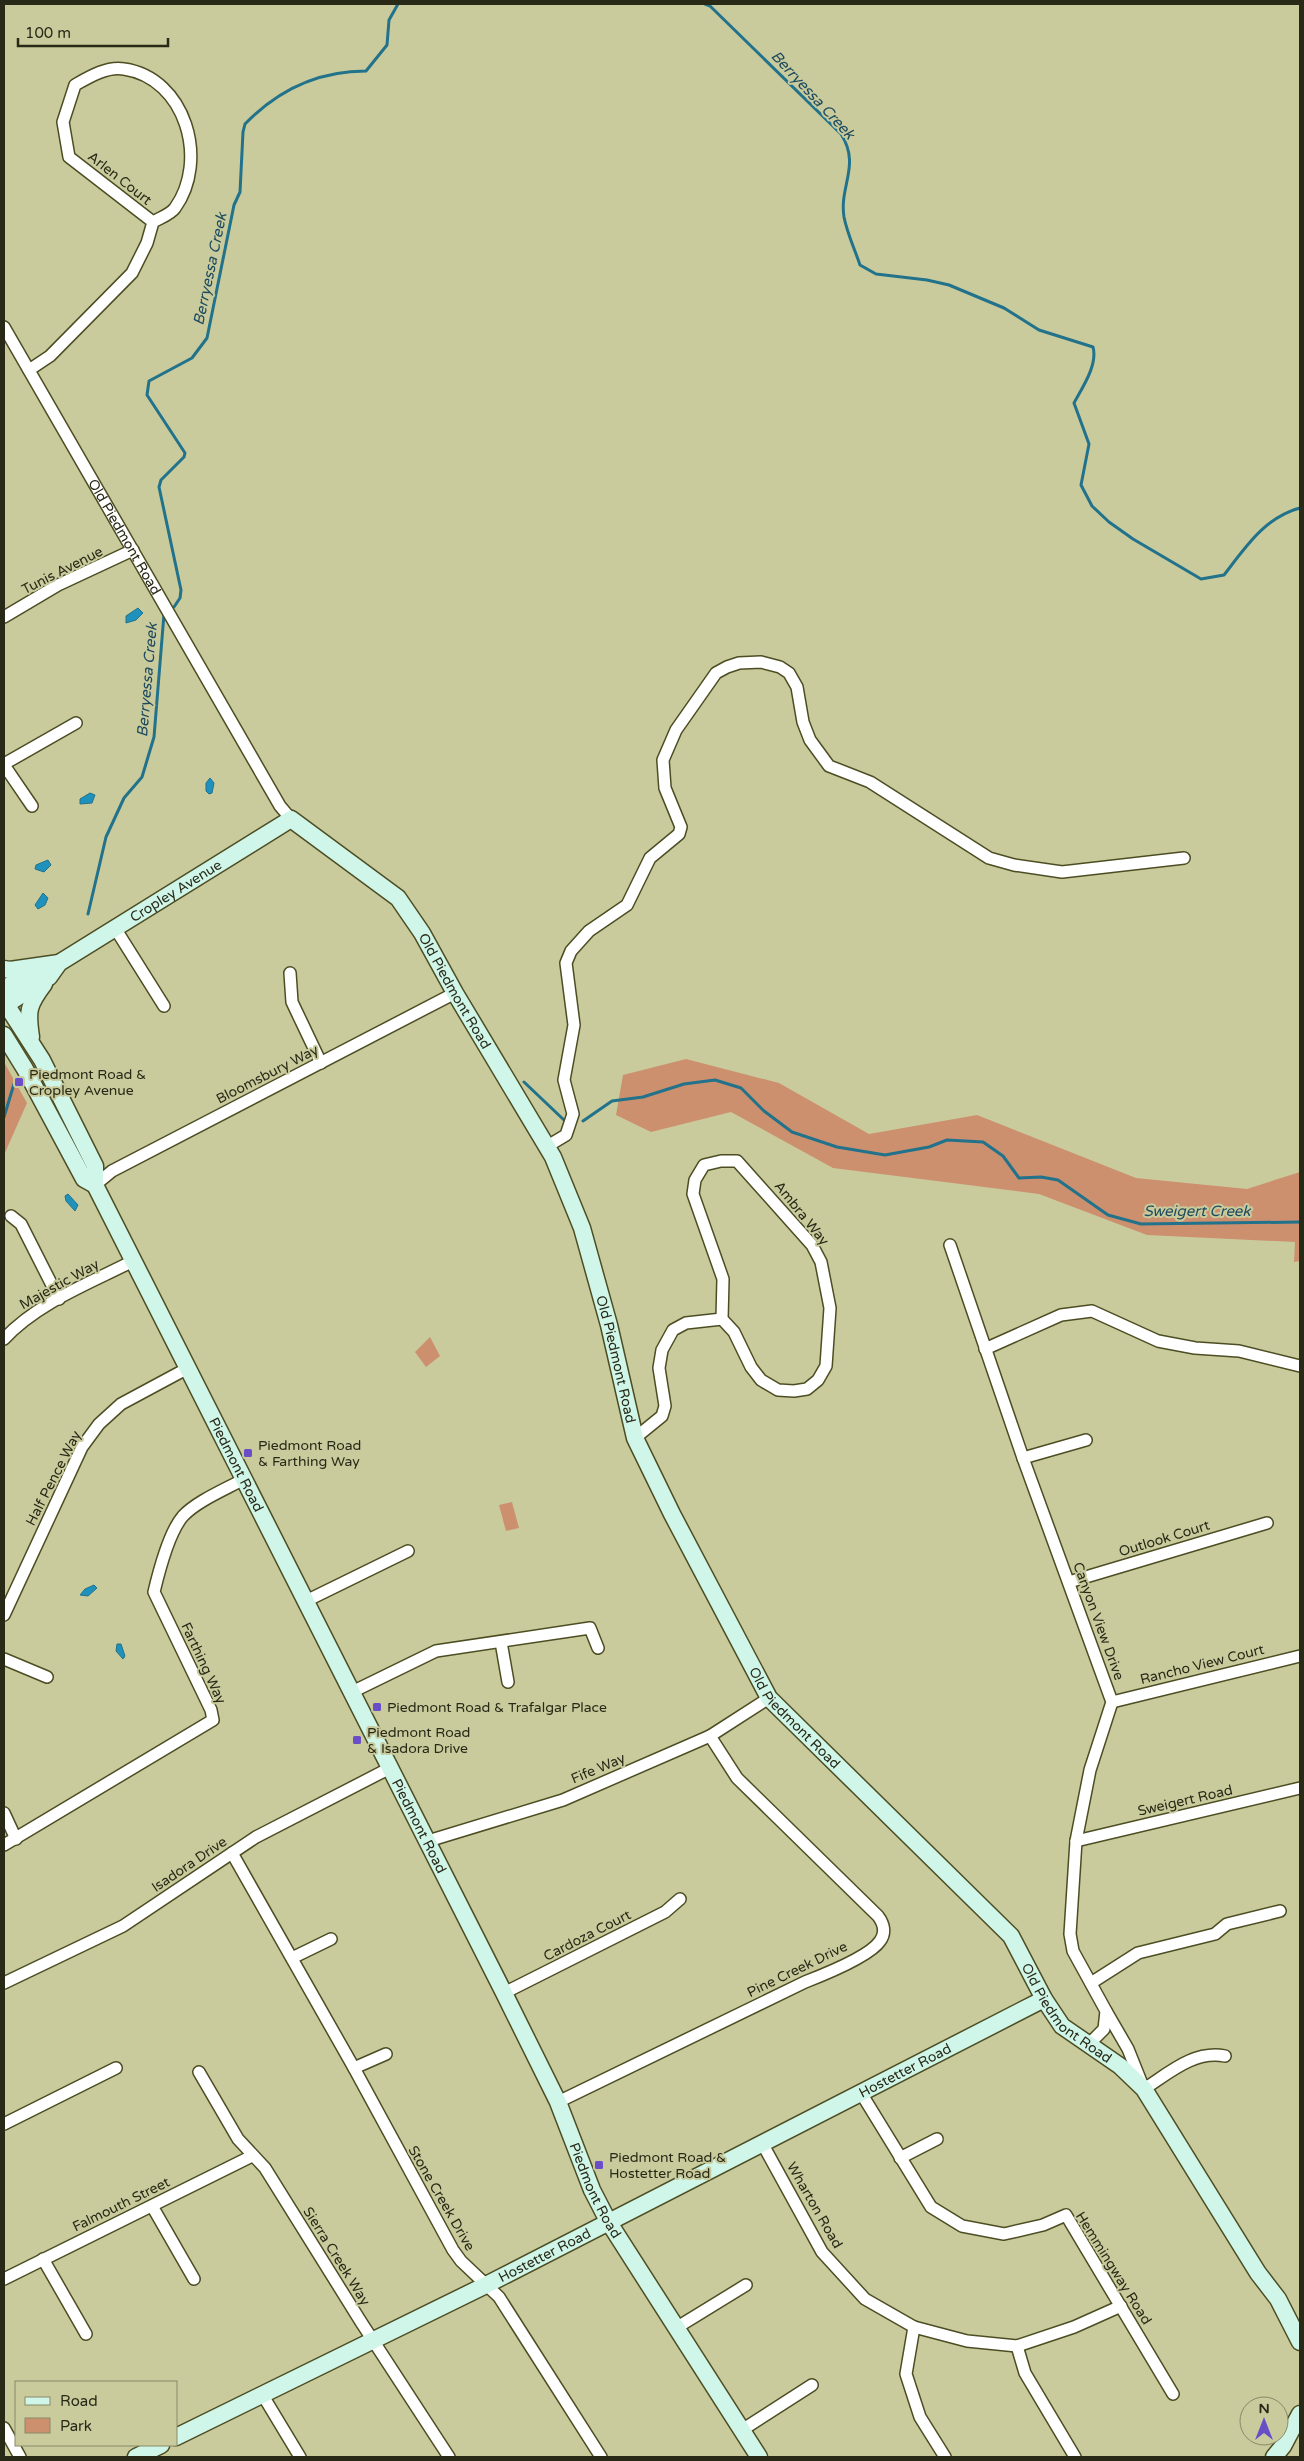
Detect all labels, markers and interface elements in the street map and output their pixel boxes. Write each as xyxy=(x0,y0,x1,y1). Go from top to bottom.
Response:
scale bar xyxy=(18,15,168,47)
text: 100 m xyxy=(25,24,71,42)
water label: Berryessa Creek xyxy=(767,47,860,144)
street label: Arlen Court xyxy=(84,148,156,209)
water label: Berryessa Creek xyxy=(189,209,231,327)
street label: Old Piedmont Road xyxy=(84,476,164,598)
street label: Tunis Avenue xyxy=(19,543,106,598)
water label: Berryessa Creek xyxy=(133,620,161,738)
street label: Cropley Avenue xyxy=(127,856,225,926)
street label: Old Piedmont Road xyxy=(415,930,495,1052)
street label: Bloomsbury Way xyxy=(213,1041,322,1108)
place label: Piedmont Road & Cropley Avenue xyxy=(29,1066,146,1099)
marker: Piedmont Road & Cropley Avenue xyxy=(13,1076,25,1088)
street label: Ambra Way xyxy=(771,1178,833,1249)
water label: Sweigert Creek xyxy=(1143,1202,1252,1220)
street label: Majestic Way xyxy=(16,1255,102,1313)
street label: Old Piedmont Road xyxy=(592,1293,639,1425)
street label: Piedmont Road xyxy=(205,1415,267,1515)
street label: Half Pence Way xyxy=(22,1427,85,1529)
place label: Piedmont Road & Farthing Way xyxy=(258,1437,361,1470)
marker: Piedmont Road & Farthing Way xyxy=(242,1447,254,1459)
street label: Outlook Court xyxy=(1117,1516,1212,1560)
street label: Canyon View Drive xyxy=(1069,1560,1128,1683)
street label: Farthing Way xyxy=(177,1620,230,1707)
street label: Rancho View Court xyxy=(1138,1641,1267,1688)
street label: Old Piedmont Road xyxy=(745,1664,844,1772)
place label: Piedmont Road & Trafalgar Place xyxy=(387,1699,607,1716)
marker: Piedmont Road & Trafalgar Place xyxy=(371,1701,383,1713)
place label: Piedmont Road & Isadora Drive xyxy=(367,1724,470,1757)
marker: Piedmont Road & Isadora Drive xyxy=(351,1734,363,1746)
street label: Fife Way xyxy=(569,1749,628,1787)
street label: Piedmont Road xyxy=(388,1776,450,1876)
street label: Sweigert Road xyxy=(1136,1781,1234,1820)
street label: Isadora Drive xyxy=(148,1833,230,1896)
street label: Cardoza Court xyxy=(541,1906,634,1965)
street label: Pine Creek Drive xyxy=(744,1938,850,2001)
street label: Old Piedmont Road xyxy=(1018,1960,1115,2067)
street label: Hostetter Road xyxy=(856,2040,954,2101)
street label: Piedmont Road xyxy=(566,2140,625,2242)
street label: Stone Creek Drive xyxy=(405,2143,479,2254)
place label: Piedmont Road & Hostetter Road xyxy=(609,2149,726,2182)
marker: Piedmont Road & Hostetter Road xyxy=(593,2159,605,2171)
street label: Wharton Road xyxy=(783,2159,846,2252)
street label: Falmouth Street xyxy=(70,2173,173,2235)
street label: Sierra Creek Way xyxy=(299,2204,374,2309)
street label: Hemmingway Road xyxy=(1072,2209,1155,2328)
street label: Hostetter Road xyxy=(496,2225,594,2286)
legend xyxy=(15,2381,178,2446)
text: Road xyxy=(60,2392,98,2410)
north arrow xyxy=(1239,2396,1289,2446)
text: N xyxy=(1258,2400,1270,2417)
text: Park xyxy=(60,2417,92,2435)

